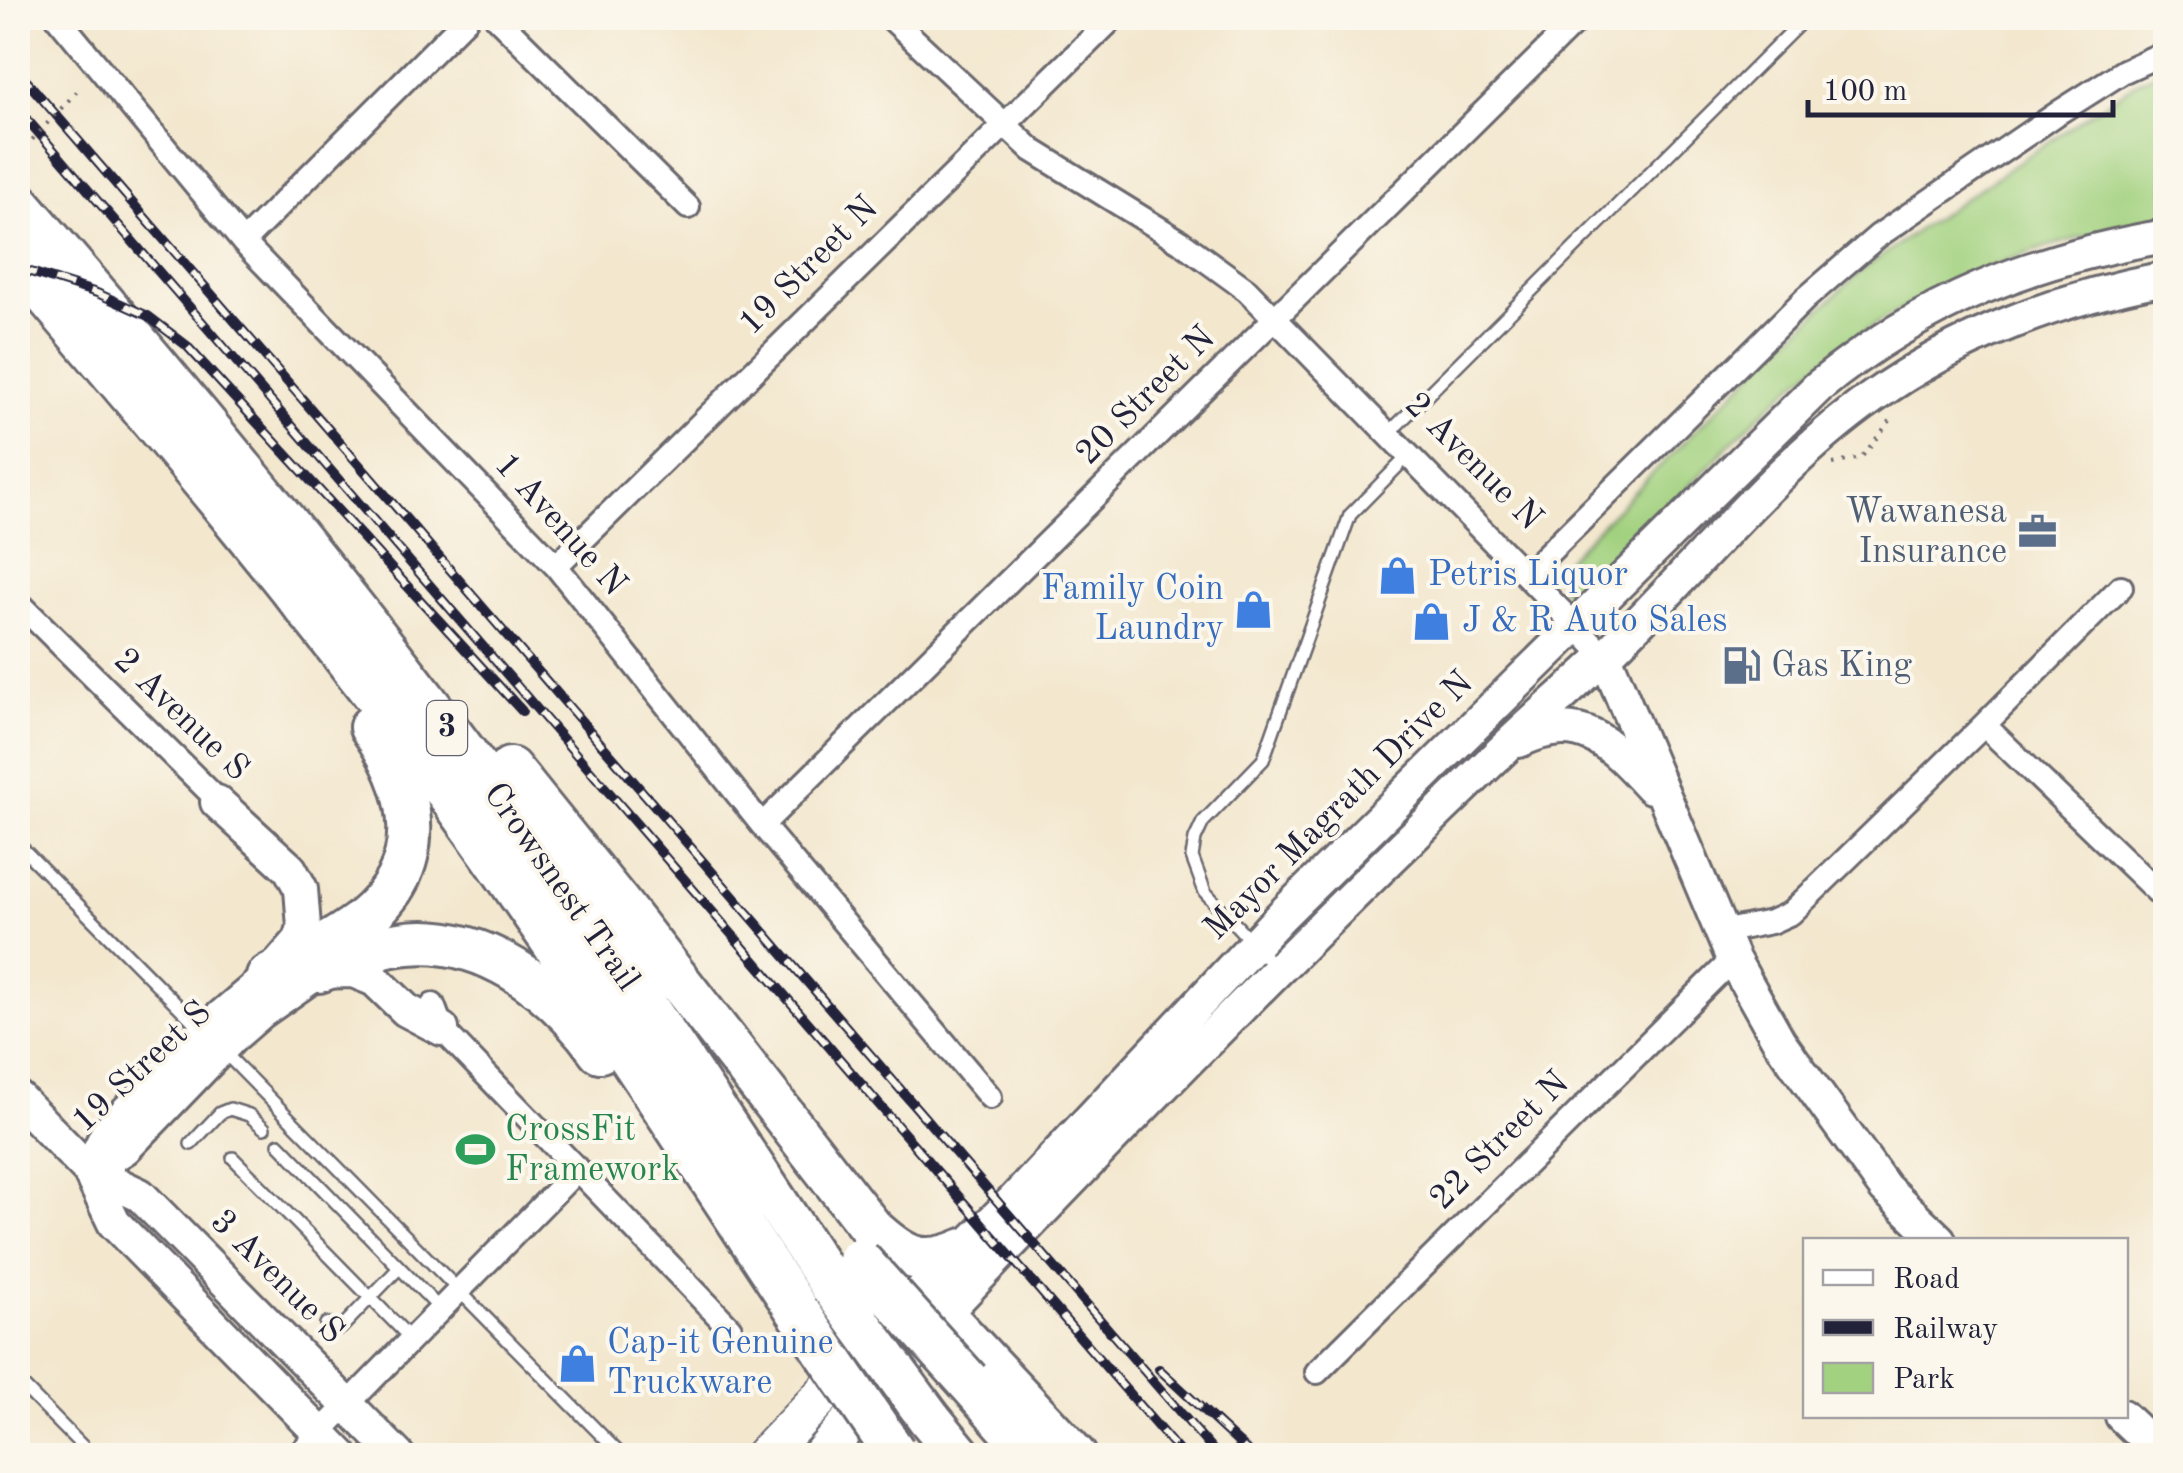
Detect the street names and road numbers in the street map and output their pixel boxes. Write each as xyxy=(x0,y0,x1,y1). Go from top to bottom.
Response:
street label: 19 Street N xyxy=(733,190,885,342)
street label: 20 Street N xyxy=(1070,320,1222,472)
street label: 2 Avenue N xyxy=(1398,387,1548,537)
street label: 1 Avenue N xyxy=(487,447,633,603)
street label: 2 Avenue S xyxy=(107,642,255,788)
street label: Mayor Magrath Drive N xyxy=(1198,665,1480,947)
road number: 3 xyxy=(427,701,467,755)
street label: Crowsnest Trail xyxy=(476,777,646,997)
street label: 19 Street S xyxy=(66,995,218,1139)
street label: 22 Street N xyxy=(1424,1065,1576,1217)
street label: 3 Avenue S xyxy=(204,1204,350,1350)

